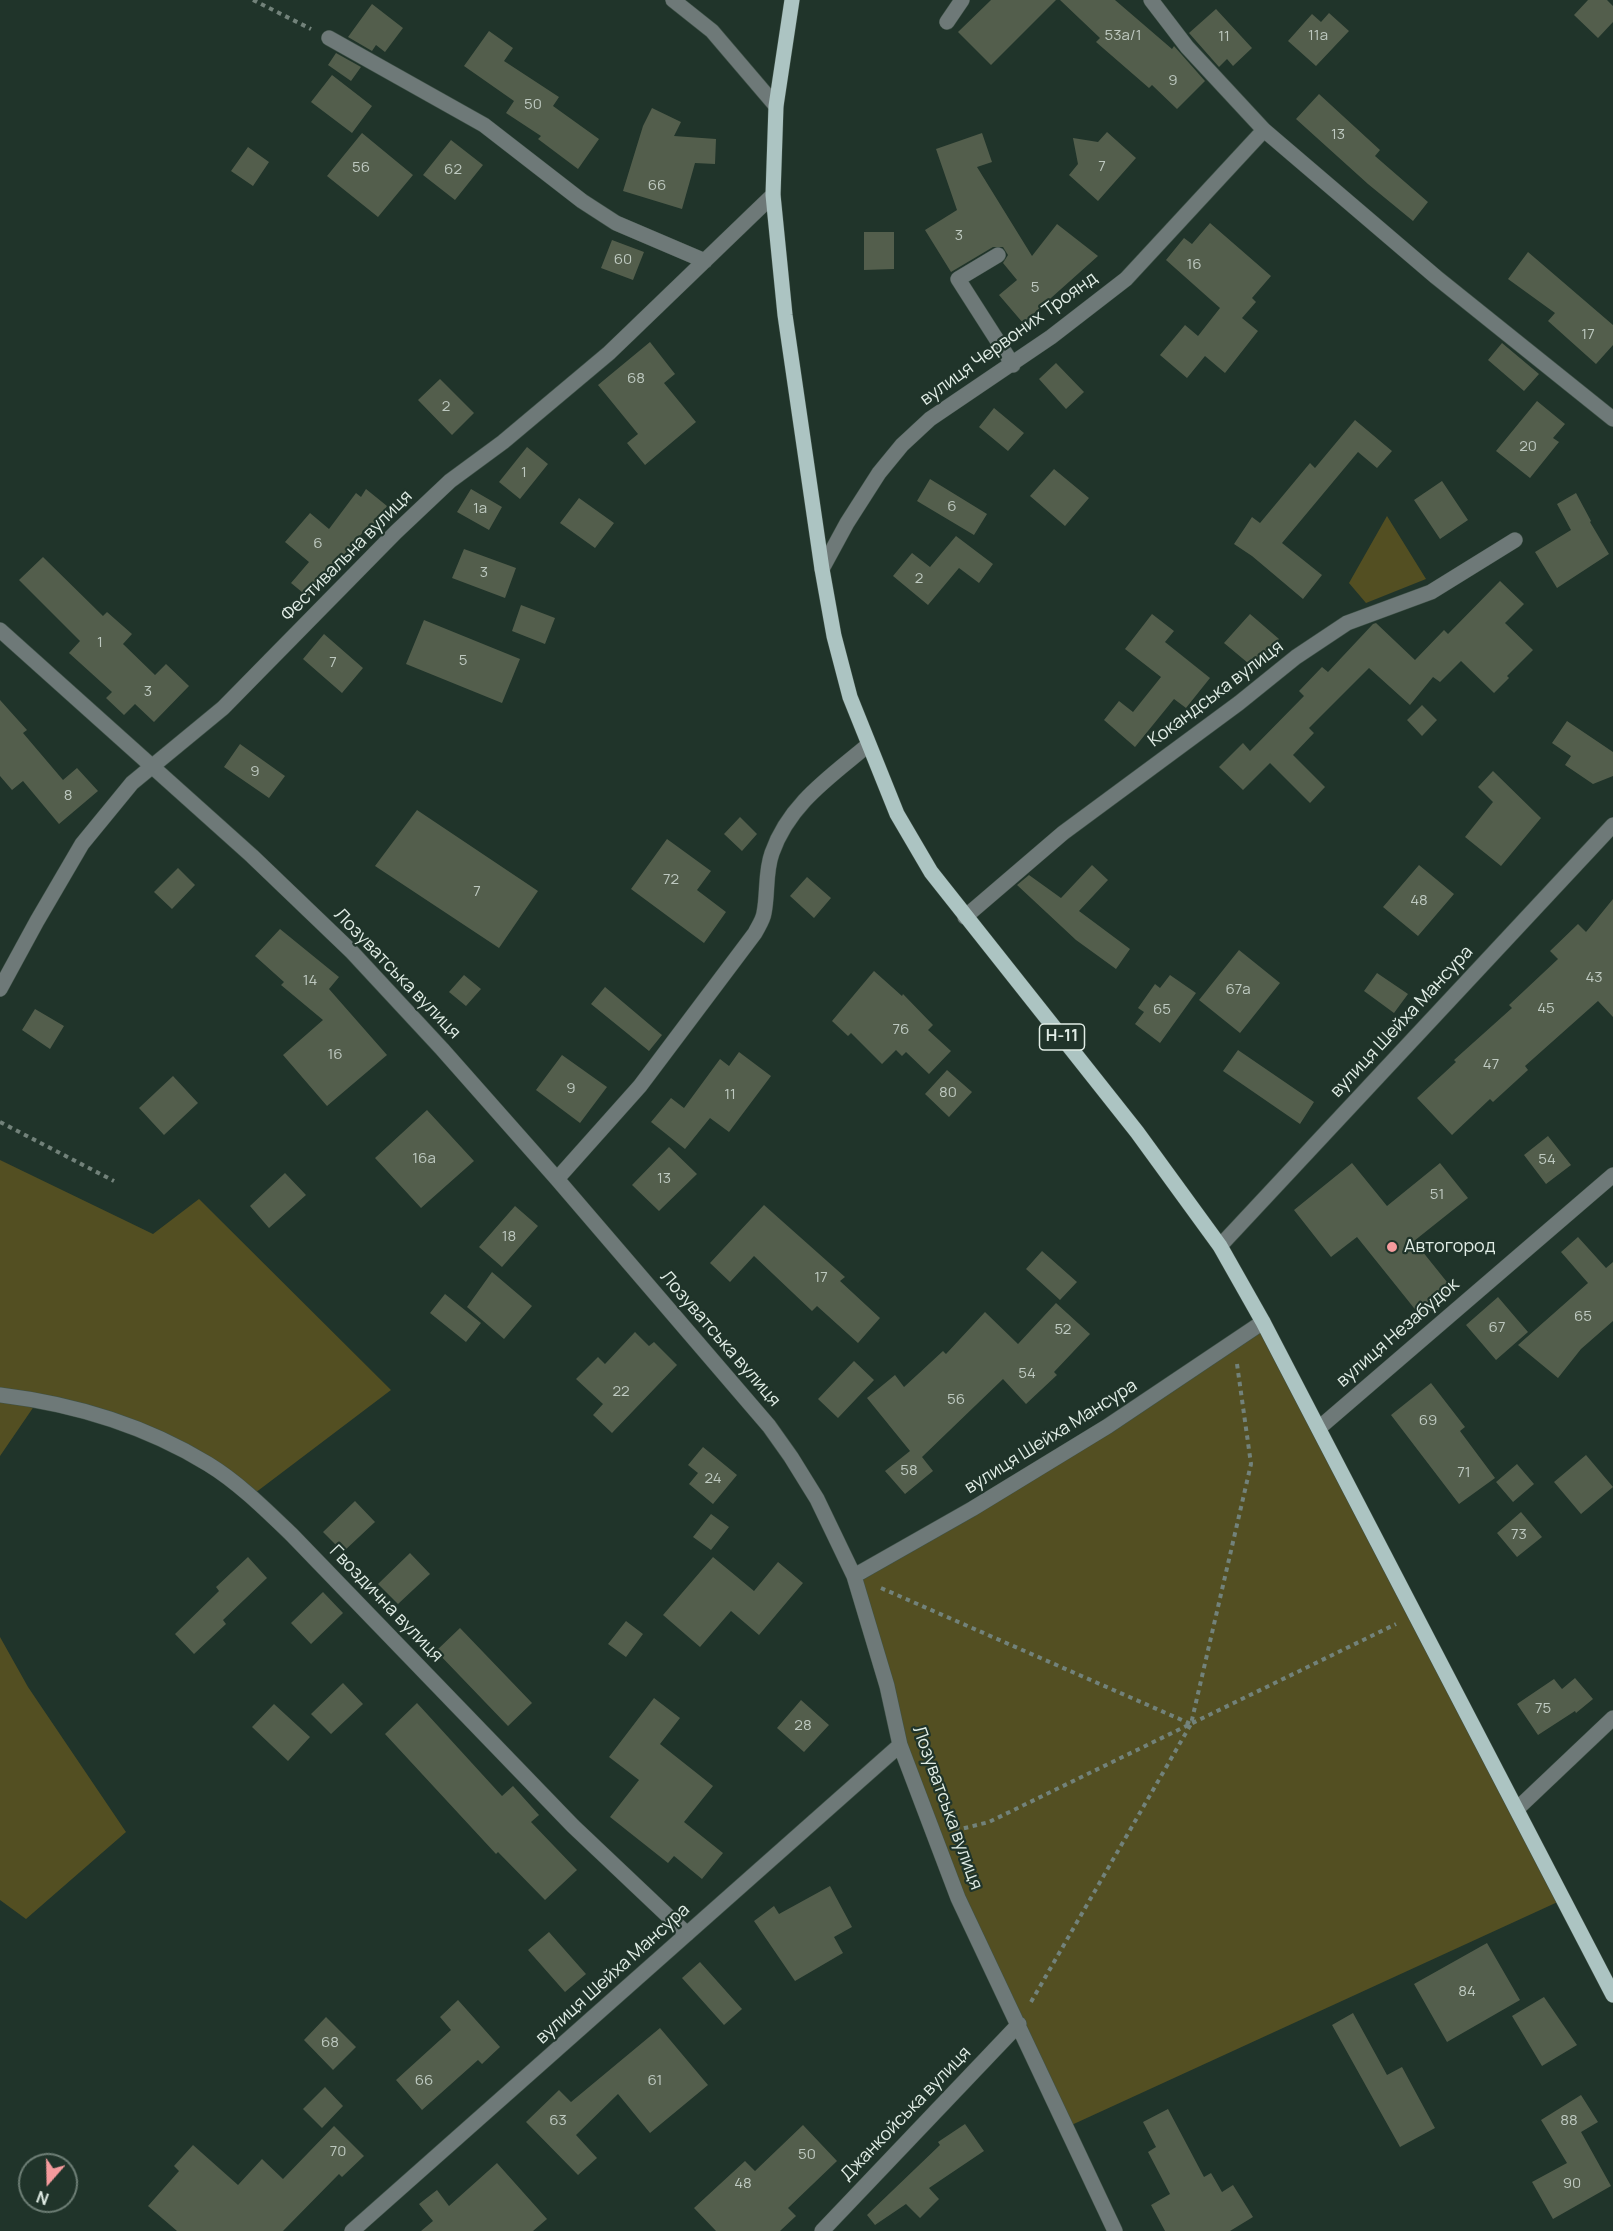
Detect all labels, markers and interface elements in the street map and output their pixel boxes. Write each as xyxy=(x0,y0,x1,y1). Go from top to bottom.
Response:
house number: 53а/1 xyxy=(1105,27,1141,45)
house number: 11а xyxy=(1308,27,1328,45)
house number: 11 xyxy=(1218,28,1230,46)
house number: 9 xyxy=(1168,72,1178,90)
house number: 50 xyxy=(524,96,542,114)
house number: 13 xyxy=(1331,126,1345,144)
house number: 7 xyxy=(1098,158,1106,176)
house number: 56 xyxy=(352,159,370,177)
house number: 62 xyxy=(444,161,462,179)
house number: 66 xyxy=(648,177,666,195)
house number: 3 xyxy=(955,227,963,245)
house number: 60 xyxy=(614,251,632,269)
house number: 16 xyxy=(1186,256,1202,274)
street label: вулиця Червоних Троянд xyxy=(916,267,1102,411)
house number: 5 xyxy=(1031,279,1039,297)
house number: 17 xyxy=(1581,326,1595,344)
house number: 68 xyxy=(627,370,645,388)
house number: 2 xyxy=(442,398,450,416)
house number: 20 xyxy=(1519,438,1537,456)
house number: 1 xyxy=(521,464,527,482)
street label: Фестивальна вулиця xyxy=(277,486,417,626)
house number: 6 xyxy=(947,498,957,516)
house number: 1а xyxy=(473,500,487,518)
house number: 6 xyxy=(313,535,323,553)
house number: 3 xyxy=(480,564,488,582)
house number: 2 xyxy=(915,570,923,588)
house number: 1 xyxy=(97,634,103,652)
street label: Кокандська вулиця xyxy=(1144,636,1288,752)
house number: 5 xyxy=(459,652,467,670)
house number: 7 xyxy=(329,654,337,672)
house number: 3 xyxy=(144,683,152,701)
house number: 9 xyxy=(250,763,260,781)
house number: 8 xyxy=(64,787,72,805)
house number: 72 xyxy=(663,871,679,889)
house number: 7 xyxy=(473,883,481,901)
house number: 48 xyxy=(1410,892,1428,910)
street label: Лозуватська вулиця xyxy=(329,904,465,1044)
street label: вулиця Шейха Мансура xyxy=(1326,942,1478,1102)
house number: 43 xyxy=(1585,969,1603,987)
house number: 14 xyxy=(303,972,317,990)
house number: 67а xyxy=(1225,981,1251,999)
house number: 45 xyxy=(1537,1000,1555,1018)
house number: 65 xyxy=(1153,1001,1171,1019)
house number: 76 xyxy=(893,1021,909,1039)
road number: Н-11 xyxy=(1040,1024,1084,1050)
house number: 16 xyxy=(327,1046,343,1064)
house number: 47 xyxy=(1483,1056,1499,1074)
house number: 9 xyxy=(566,1080,576,1098)
house number: 80 xyxy=(939,1084,957,1102)
house number: 11 xyxy=(724,1086,736,1104)
house number: 16а xyxy=(412,1150,436,1168)
house number: 54 xyxy=(1538,1151,1556,1169)
house number: 13 xyxy=(657,1170,671,1188)
house number: 51 xyxy=(1430,1186,1444,1204)
house number: 18 xyxy=(502,1228,516,1246)
place label: Автогород xyxy=(1404,1236,1496,1258)
marker: Автогород xyxy=(1385,1240,1399,1254)
street label: Лозуватська вулиця xyxy=(655,1267,785,1411)
house number: 17 xyxy=(814,1269,828,1287)
street label: вулиця Незабудок xyxy=(1332,1274,1464,1392)
house number: 65 xyxy=(1574,1308,1592,1326)
house number: 67 xyxy=(1489,1319,1505,1337)
house number: 52 xyxy=(1055,1321,1071,1339)
house number: 54 xyxy=(1018,1365,1036,1383)
street label: вулиця Шейха Мансура xyxy=(961,1375,1141,1499)
house number: 22 xyxy=(612,1383,630,1401)
house number: 56 xyxy=(947,1391,965,1409)
house number: 69 xyxy=(1419,1412,1437,1430)
house number: 58 xyxy=(900,1462,918,1480)
house number: 71 xyxy=(1457,1464,1471,1482)
house number: 24 xyxy=(704,1470,722,1488)
house number: 73 xyxy=(1511,1526,1527,1544)
street label: Гвоздична вулиця xyxy=(325,1541,447,1667)
house number: 75 xyxy=(1535,1700,1551,1718)
house number: 28 xyxy=(794,1717,812,1735)
street label: Лозуватська вулиця xyxy=(907,1723,987,1893)
street label: вулиця Шейха Мансура xyxy=(532,1899,694,2049)
house number: 84 xyxy=(1458,1983,1476,2001)
house number: 68 xyxy=(321,2034,339,2052)
street label: Джанкойська вулиця xyxy=(836,2042,976,2186)
house number: 66 xyxy=(415,2072,433,2090)
house number: 61 xyxy=(648,2072,662,2090)
house number: 63 xyxy=(549,2112,567,2130)
house number: 88 xyxy=(1560,2112,1578,2130)
house number: 70 xyxy=(330,2143,346,2161)
house number: 50 xyxy=(798,2146,816,2164)
north arrow xyxy=(18,2153,78,2213)
house number: 48 xyxy=(734,2175,752,2193)
house number: 90 xyxy=(1563,2175,1581,2193)
text: N xyxy=(33,2186,52,2210)

